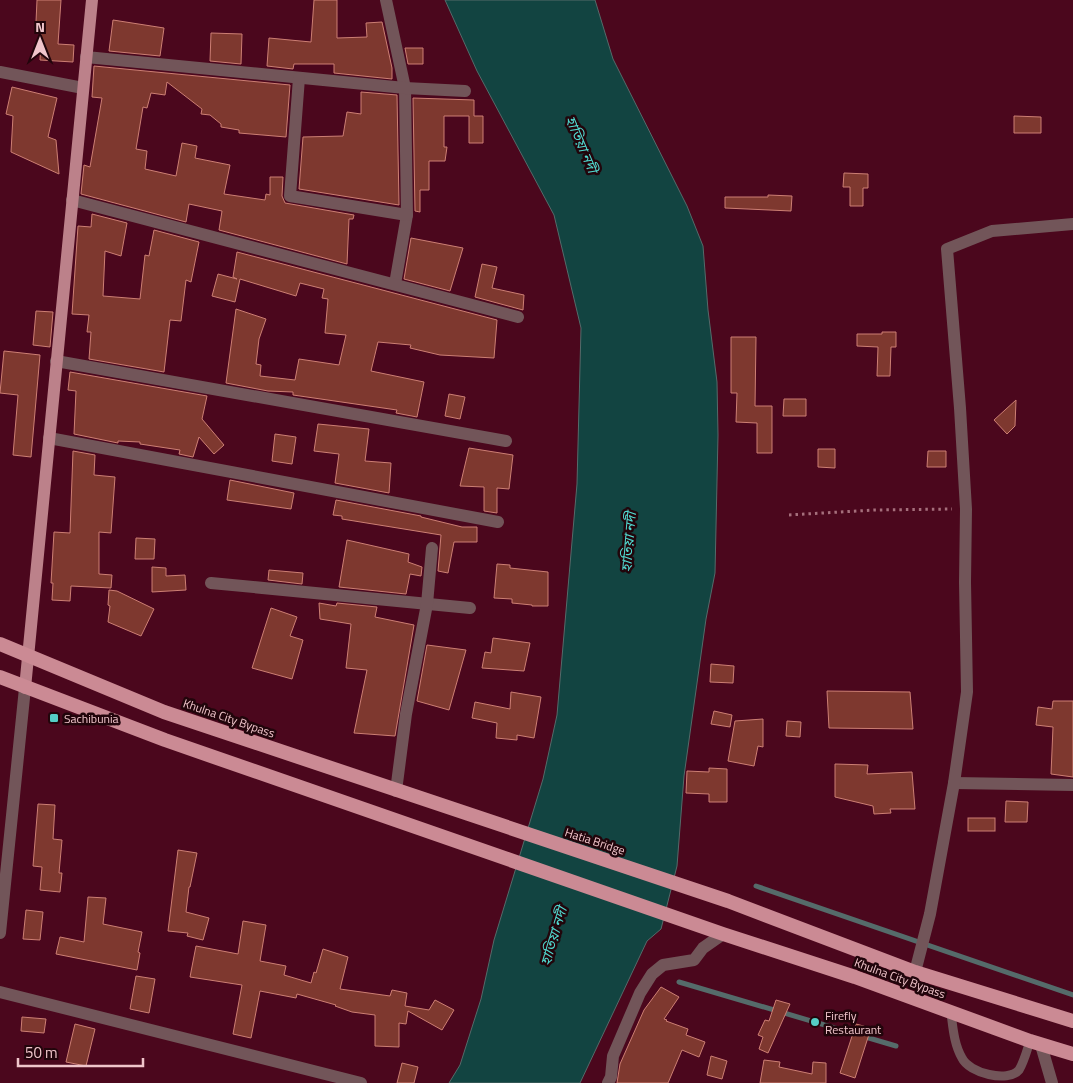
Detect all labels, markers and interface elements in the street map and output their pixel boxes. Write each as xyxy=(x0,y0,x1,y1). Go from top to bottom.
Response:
north arrow xyxy=(15,15,65,65)
text: N xyxy=(35,16,45,37)
water label: হাতিয়া নদী xyxy=(561,112,605,179)
water label: হাতিয়া নদী xyxy=(615,508,641,573)
street label: Khulna City Bypass xyxy=(181,693,278,743)
place label: Sachibunia xyxy=(64,709,119,728)
marker: Sachibunia xyxy=(48,712,60,724)
street label: Hatia Bridge xyxy=(562,822,628,860)
water label: হাতিয়া নদী xyxy=(534,901,573,968)
street label: Khulna City Bypass xyxy=(852,953,949,1003)
place label: Firefly Restaurant xyxy=(825,1006,882,1039)
marker: Firefly Restaurant xyxy=(809,1016,821,1028)
scale bar xyxy=(18,1036,142,1068)
text: 50 m xyxy=(25,1041,58,1064)

